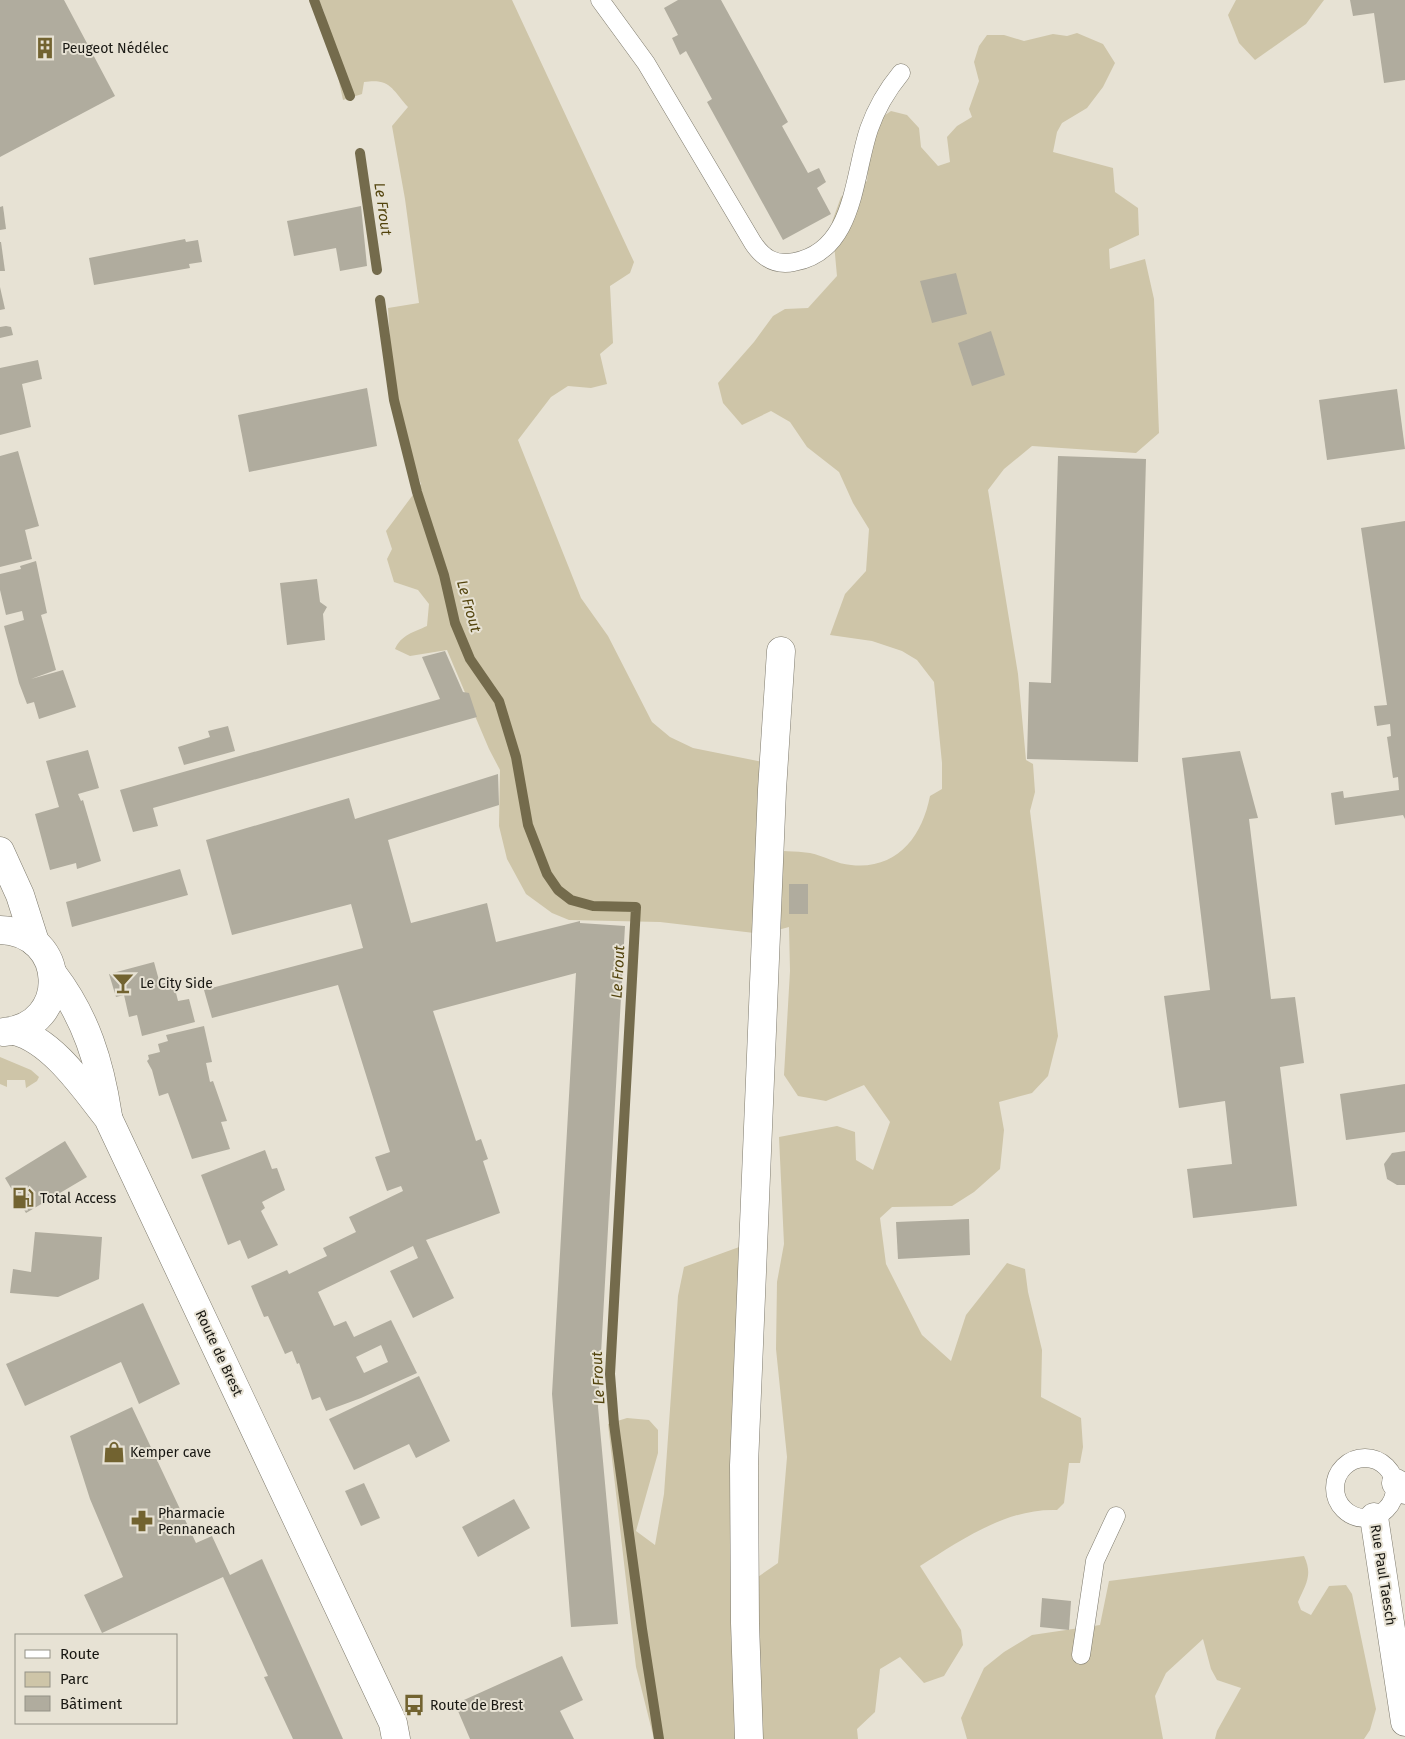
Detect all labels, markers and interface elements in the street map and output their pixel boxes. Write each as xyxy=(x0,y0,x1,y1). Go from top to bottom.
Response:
building icon: Peugeot Nédélec xyxy=(32,35,58,61)
place label: Peugeot Nédélec xyxy=(62,40,169,57)
water label: Le Frout xyxy=(370,181,396,237)
water label: Le Frout xyxy=(453,578,485,635)
water label: Le Frout xyxy=(608,944,628,999)
bar icon: Le City Side xyxy=(110,970,136,996)
place label: Le City Side xyxy=(140,975,213,992)
fuel station icon: Total Access xyxy=(10,1185,36,1211)
place label: Total Access xyxy=(40,1190,117,1207)
street label: Route de Brest xyxy=(192,1307,247,1400)
water label: Le Frout xyxy=(588,1350,608,1405)
shop icon: Kemper cave xyxy=(101,1439,127,1465)
place label: Kemper cave xyxy=(130,1444,211,1461)
place label: Pharmacie Pennaneach xyxy=(158,1505,236,1538)
pharmacy icon: Pharmacie Pennaneach xyxy=(129,1508,155,1534)
street label: Rue Paul Taesch xyxy=(1367,1523,1399,1627)
legend xyxy=(15,1634,178,1724)
text: Route xyxy=(60,1645,100,1663)
text: Parc xyxy=(60,1670,89,1688)
bus stop icon: Route de Brest xyxy=(401,1692,427,1718)
text: Bâtiment xyxy=(60,1695,123,1713)
place label: Route de Brest xyxy=(430,1697,524,1714)

